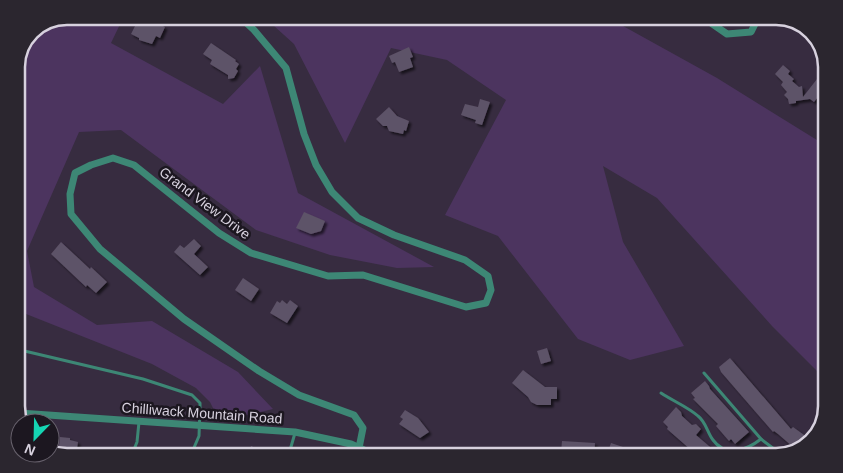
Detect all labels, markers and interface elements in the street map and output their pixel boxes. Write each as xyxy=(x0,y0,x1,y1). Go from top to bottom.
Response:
street label: Grand View Drive xyxy=(156,164,254,242)
street label: Chilliwack Mountain Road xyxy=(121,399,283,427)
north arrow xyxy=(10,413,60,463)
text: N xyxy=(22,441,38,459)

